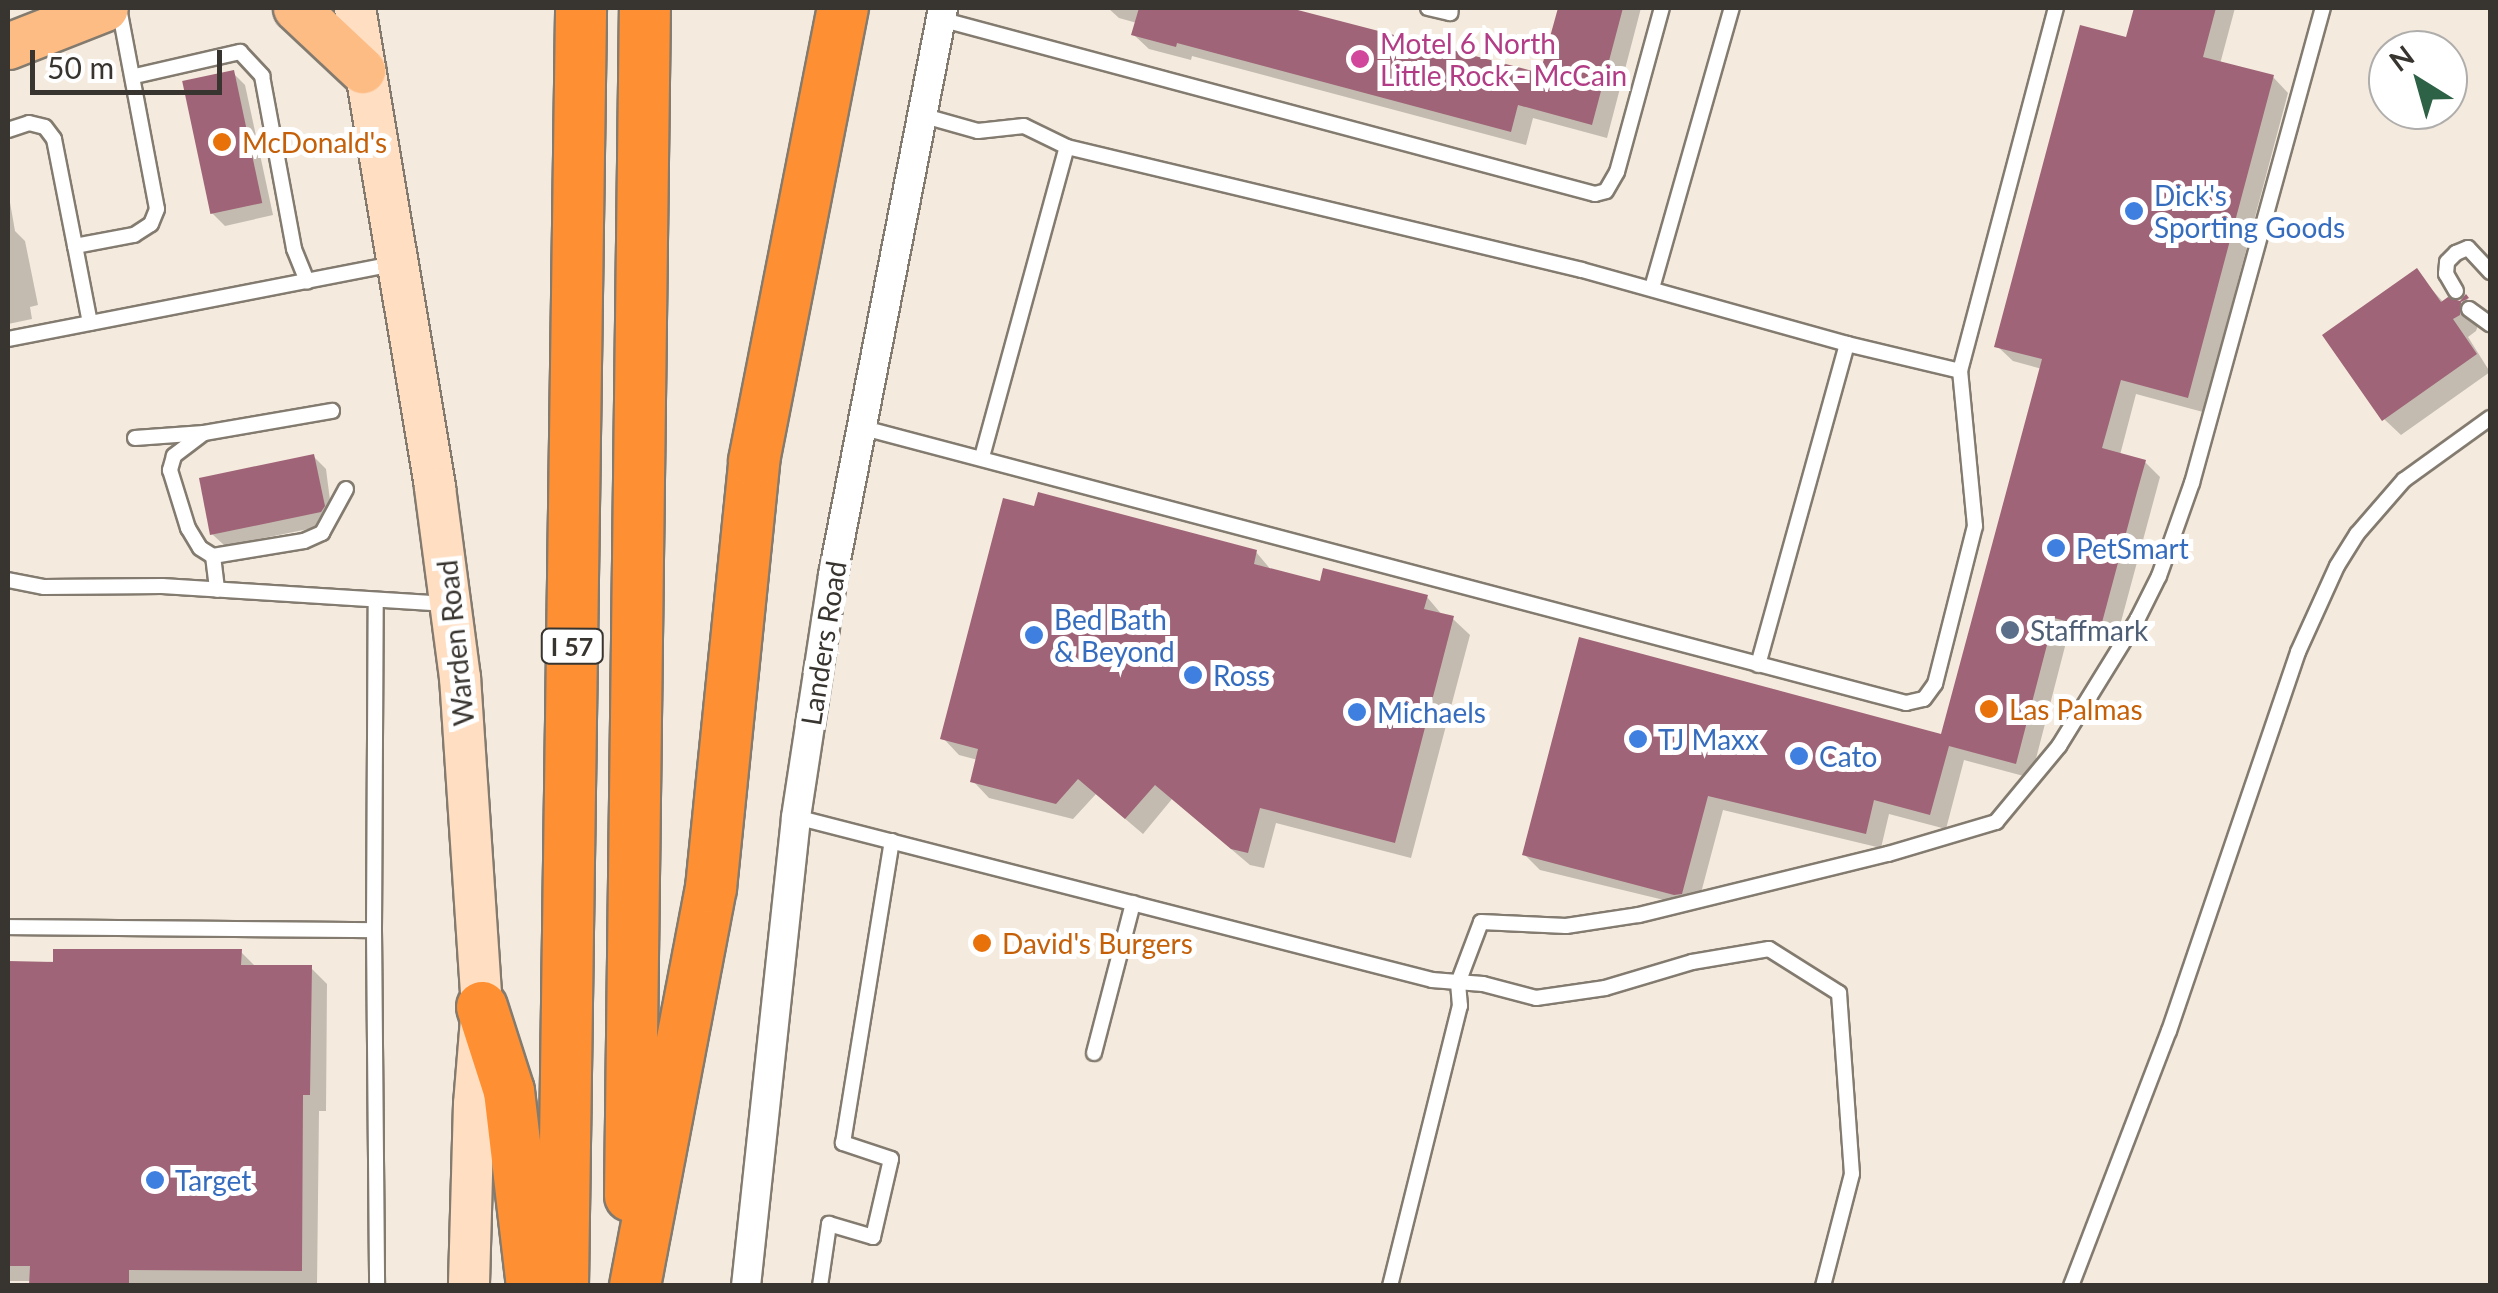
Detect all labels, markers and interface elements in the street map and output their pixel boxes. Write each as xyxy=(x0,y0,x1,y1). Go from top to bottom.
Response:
place label: Motel 6 North Little Rock - McCain xyxy=(1380,26,1627,92)
scale bar xyxy=(35,30,228,92)
north arrow xyxy=(2368,30,2468,130)
text: N xyxy=(2382,38,2420,78)
marker: Motel 6 North Little Rock - McCain xyxy=(1349,48,1371,70)
text: 50 m xyxy=(47,49,114,85)
place label: McDonald's xyxy=(242,125,387,159)
marker: McDonald's xyxy=(211,131,233,153)
place label: Dick's Sporting Goods xyxy=(2154,178,2345,244)
marker: Dick's Sporting Goods xyxy=(2123,200,2145,222)
place label: PetSmart xyxy=(2076,531,2189,565)
marker: PetSmart xyxy=(2045,537,2067,559)
street label: Landers Road xyxy=(793,558,853,728)
street label: Warden Road xyxy=(430,559,480,727)
place label: Bed Bath & Beyond xyxy=(1054,602,1175,668)
place label: Staffmark xyxy=(2030,613,2148,647)
marker: Staffmark xyxy=(1999,619,2021,641)
marker: Bed Bath & Beyond xyxy=(1023,624,1045,646)
road number: I 57 xyxy=(540,626,604,666)
place label: Ross xyxy=(1213,658,1270,692)
marker: Ross xyxy=(1182,664,1204,686)
place label: Las Palmas xyxy=(2009,692,2143,726)
place label: Michaels xyxy=(1377,695,1486,729)
marker: Las Palmas xyxy=(1978,698,2000,720)
marker: Michaels xyxy=(1346,701,1368,723)
place label: TJ Maxx xyxy=(1658,722,1759,756)
marker: TJ Maxx xyxy=(1627,728,1649,750)
place label: Cato xyxy=(1819,739,1877,773)
marker: Cato xyxy=(1788,745,1810,767)
place label: David's Burgers xyxy=(1002,926,1193,960)
marker: David's Burgers xyxy=(971,932,993,954)
place label: Target xyxy=(175,1163,251,1197)
marker: Target xyxy=(144,1169,166,1191)

